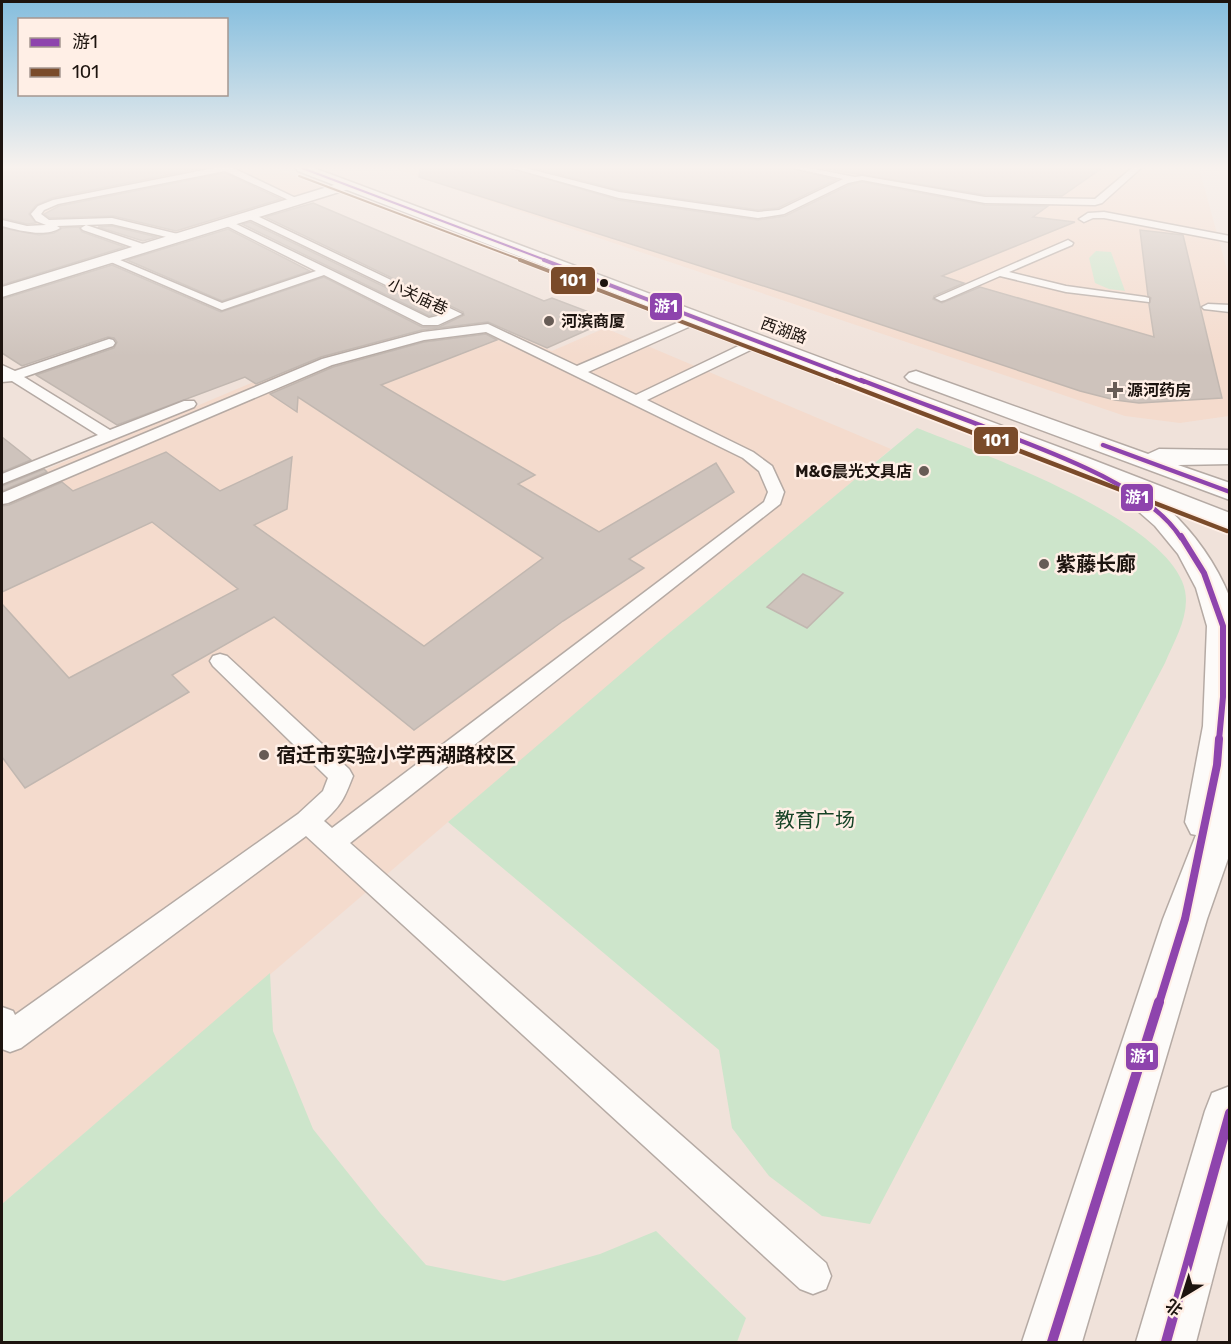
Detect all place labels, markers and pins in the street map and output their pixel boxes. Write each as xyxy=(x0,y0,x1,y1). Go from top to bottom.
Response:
unlabelled marker xyxy=(598,277,610,289)
place label: 河滨商厦 xyxy=(561,312,625,331)
marker: 河滨商厦 xyxy=(542,314,556,328)
place label: 源河药房 xyxy=(1127,381,1191,400)
marker: 源河药房 xyxy=(1108,383,1122,397)
place label: M&G晨光文具店 xyxy=(795,462,912,481)
marker: M&G晨光文具店 xyxy=(917,464,931,478)
place label: 紫藤长廊 xyxy=(1056,552,1136,576)
marker: 紫藤长廊 xyxy=(1037,557,1051,571)
place label: 宿迁市实验小学西湖路校区 xyxy=(276,743,516,767)
marker: 宿迁市实验小学西湖路校区 xyxy=(257,748,271,762)

